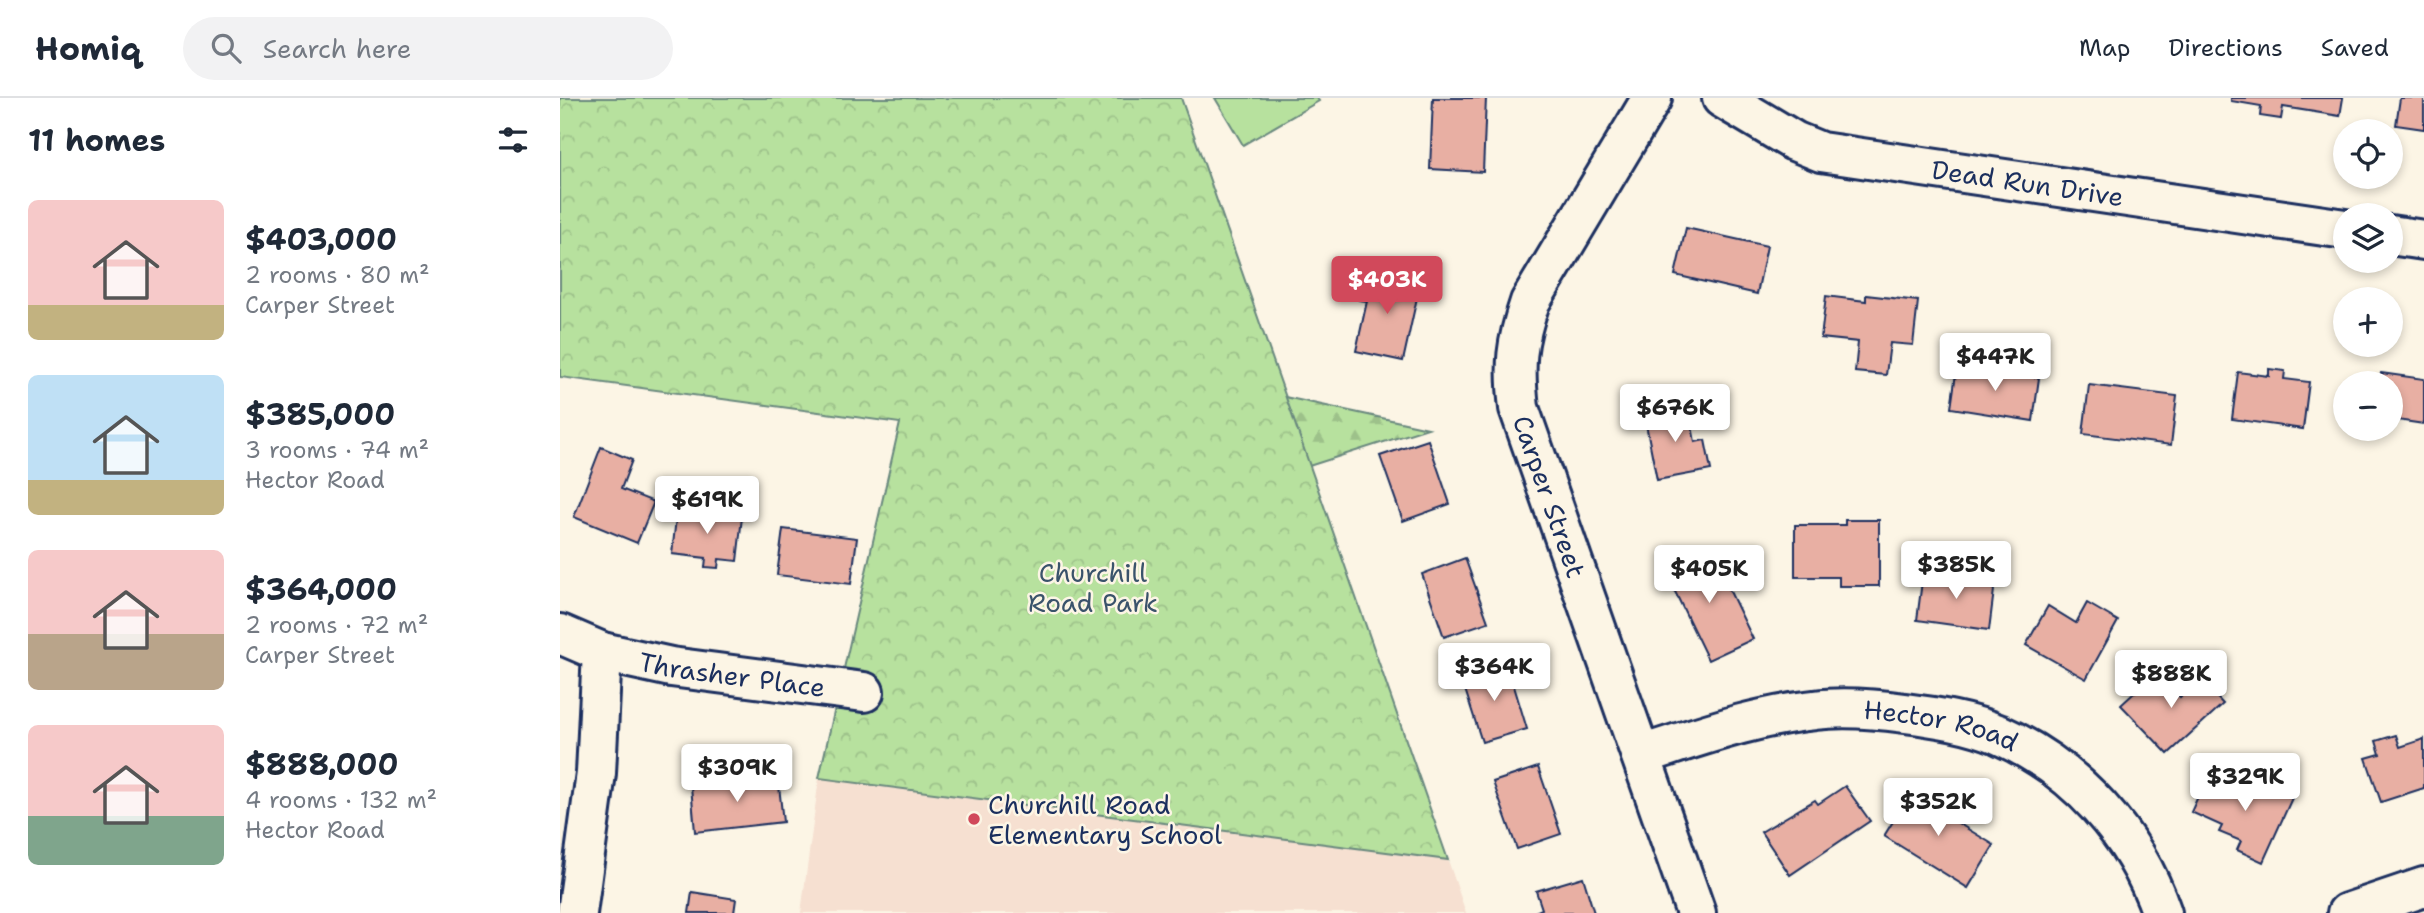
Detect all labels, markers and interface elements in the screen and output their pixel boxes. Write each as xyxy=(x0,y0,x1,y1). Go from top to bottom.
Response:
search box xyxy=(183,17,673,80)
text: Homiq xyxy=(35,26,141,71)
icon: search xyxy=(207,29,245,67)
text: Search here xyxy=(263,31,411,66)
text: Map xyxy=(2079,32,2130,64)
text: Directions xyxy=(2168,32,2283,64)
text: Saved xyxy=(2321,32,2389,64)
map controls xyxy=(2333,119,2403,441)
button: locate xyxy=(2333,119,2403,189)
text: 11 homes xyxy=(28,120,165,161)
icon: filters xyxy=(494,121,532,159)
street label: Dead Run Drive xyxy=(1930,151,2126,214)
button: layers xyxy=(2333,203,2403,273)
text: $403,000 xyxy=(245,219,397,260)
icon: home xyxy=(84,228,168,312)
pin: $403K xyxy=(1338,256,1436,316)
text: 2 rooms · 80 m² xyxy=(245,260,430,290)
text: $403K xyxy=(1347,264,1427,294)
button: + xyxy=(2333,287,2403,357)
text: Carper Street xyxy=(245,290,395,320)
pin: $447K xyxy=(1946,334,2044,393)
text: $447K xyxy=(1956,341,2034,371)
button: − xyxy=(2333,371,2403,441)
pin: $676K xyxy=(1626,384,1724,444)
text: $676K xyxy=(1636,392,1714,422)
text: $385,000 xyxy=(245,394,395,435)
icon: home xyxy=(84,403,168,487)
street label: Carper Street xyxy=(1505,410,1595,582)
text: 3 rooms · 74 m² xyxy=(245,435,429,465)
text: Hector Road xyxy=(245,465,385,495)
pin: $619K xyxy=(658,476,756,536)
text: $619K xyxy=(671,484,743,514)
pin: $385K xyxy=(1907,542,2005,601)
pin: $405K xyxy=(1660,546,1758,605)
text: $385K xyxy=(1917,549,1995,579)
text: $405K xyxy=(1670,553,1748,583)
park label: Churchill Road Park xyxy=(1028,555,1158,620)
text: $364,000 xyxy=(245,569,397,610)
icon: home xyxy=(84,578,168,662)
text: 2 rooms · 72 m² xyxy=(245,610,428,640)
text: Carper Street xyxy=(245,640,395,670)
street label: Thrasher Place xyxy=(636,643,827,704)
pin: $364K xyxy=(1445,644,1543,703)
pin: $888K xyxy=(2122,650,2220,710)
text: $364K xyxy=(1454,651,1534,681)
text: $888K xyxy=(2131,658,2211,688)
street label: Hector Road xyxy=(1862,691,2025,759)
text: $888,000 xyxy=(245,744,398,785)
pin: $309K xyxy=(688,744,786,804)
text: $309K xyxy=(697,752,777,782)
icon: home xyxy=(84,753,168,837)
pin: $329K xyxy=(2196,754,2294,813)
text: $329K xyxy=(2206,761,2284,791)
pin: $352K xyxy=(1889,778,1987,838)
text: 4 rooms · 132 m² xyxy=(245,785,437,815)
text: $352K xyxy=(1899,786,1977,816)
place label: Churchill Road Elementary School xyxy=(988,787,1222,852)
marker: Churchill Road Elementary School xyxy=(966,811,982,827)
text: Hector Road xyxy=(245,815,385,845)

